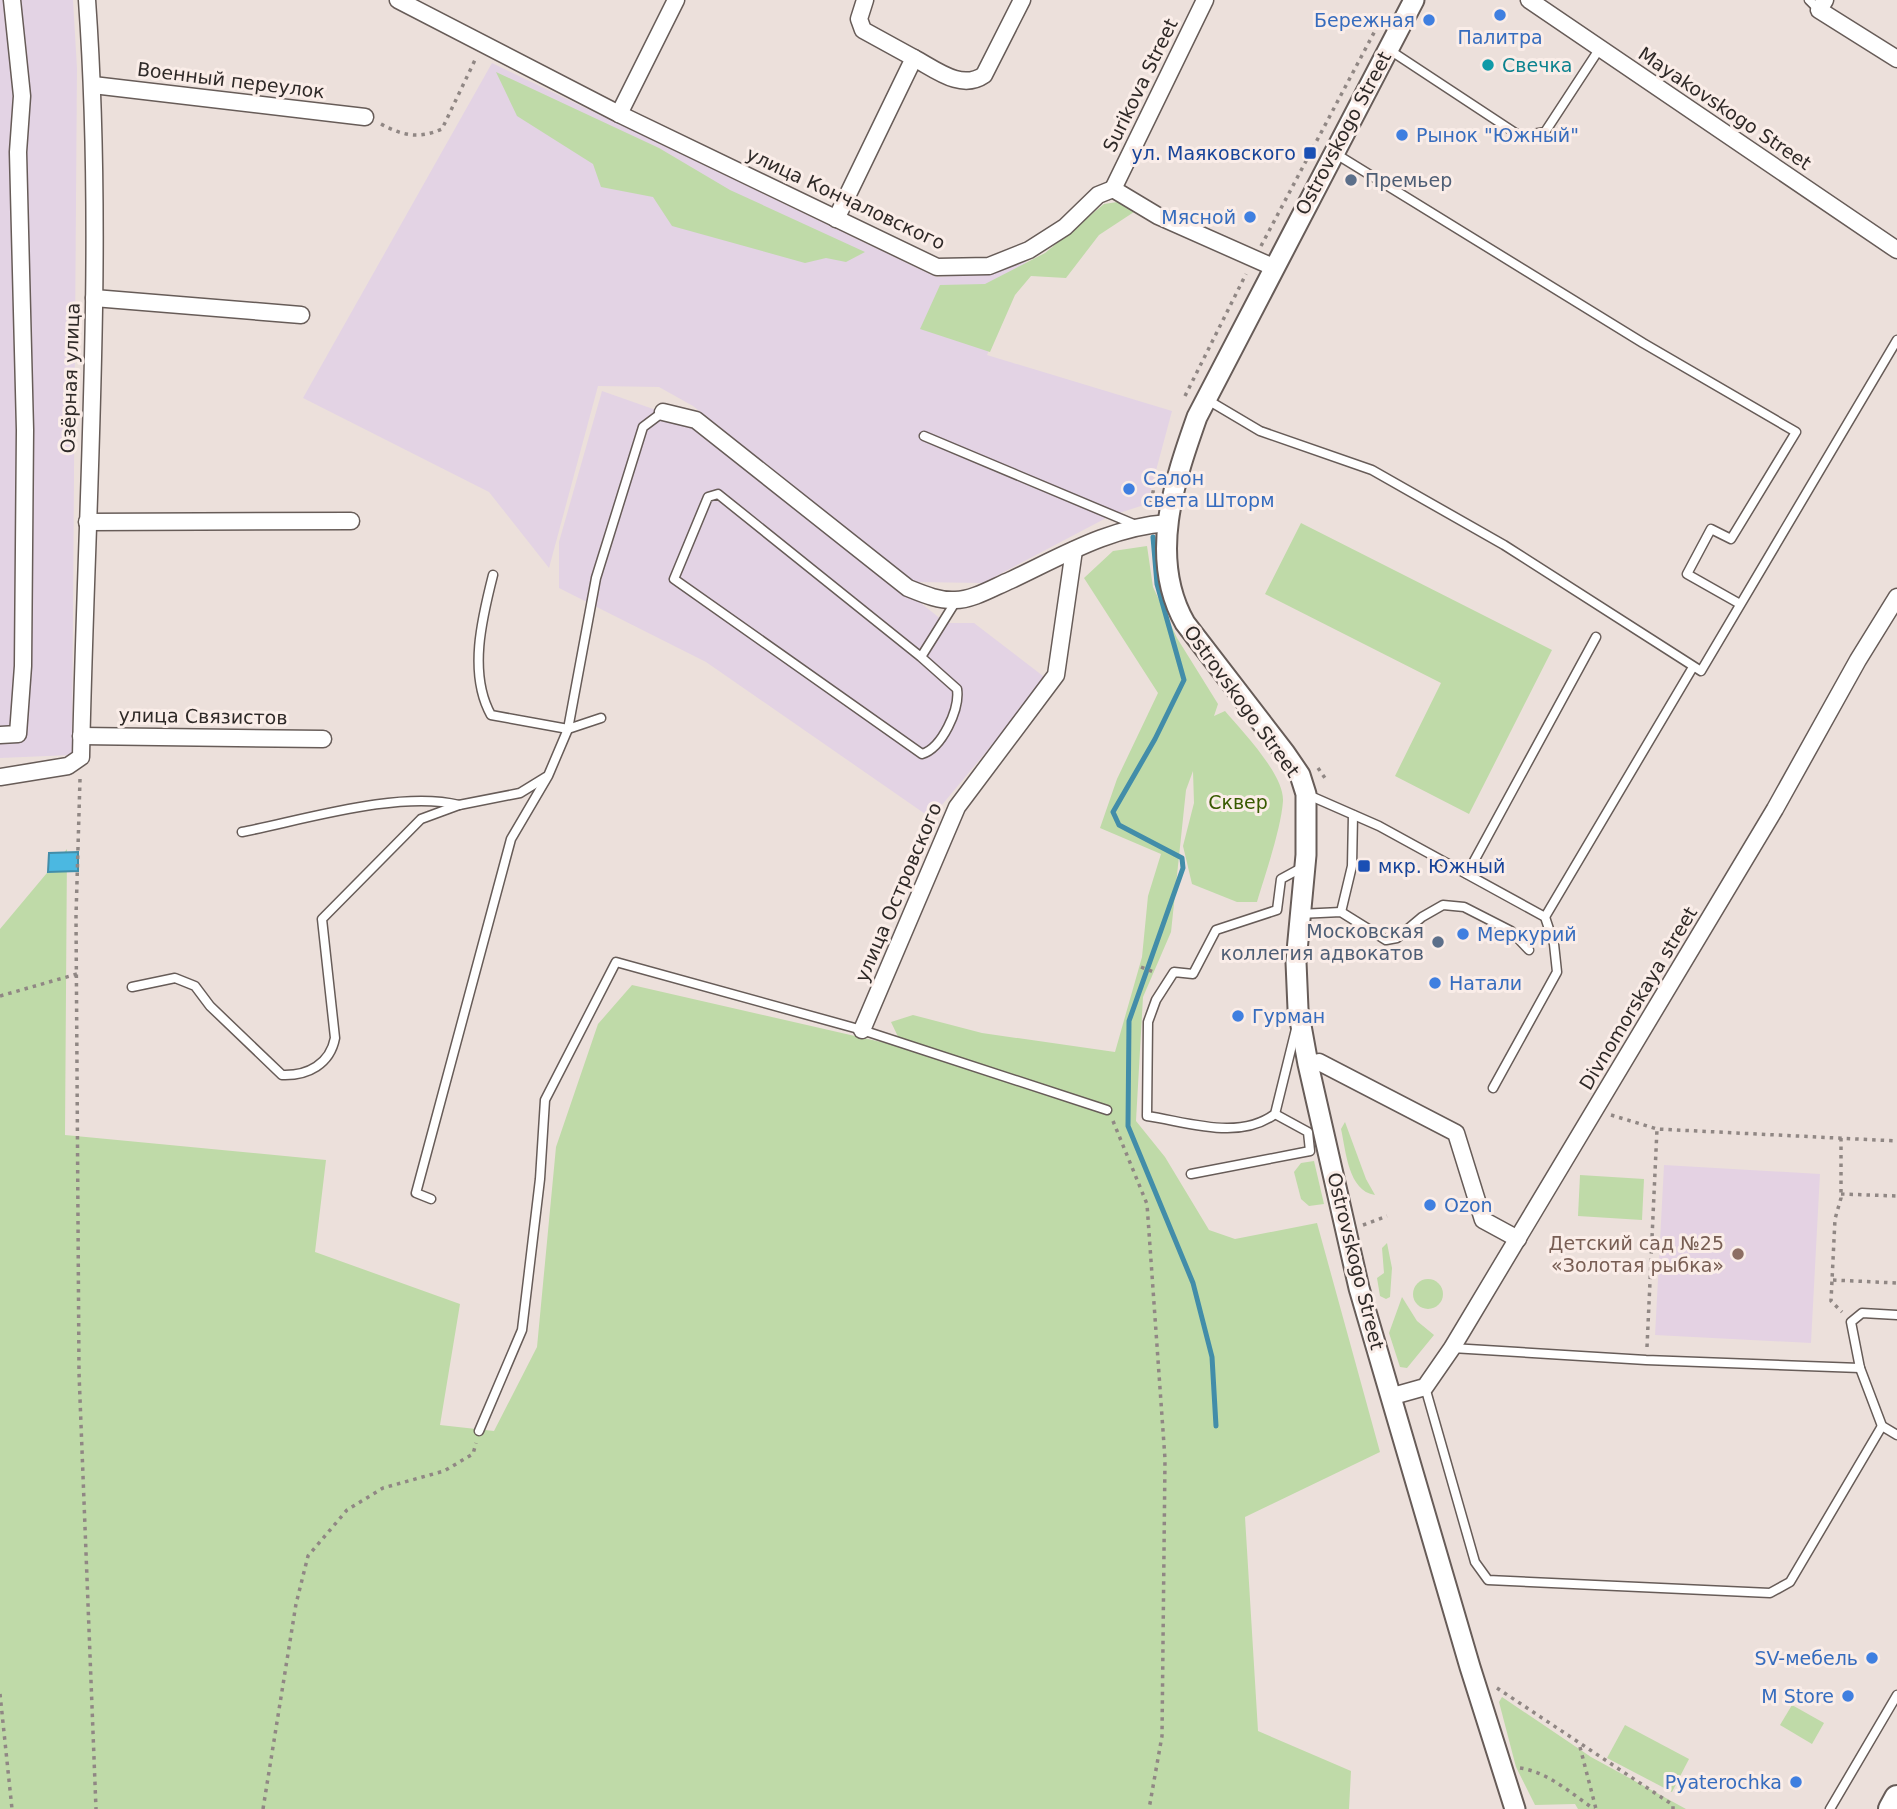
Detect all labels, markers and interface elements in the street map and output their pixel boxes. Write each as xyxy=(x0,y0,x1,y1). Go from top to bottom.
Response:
marker: Палитра xyxy=(1492,7,1508,23)
place label: Бережная xyxy=(1314,9,1415,31)
marker: Бережная xyxy=(1421,12,1437,28)
street label: Surikova Street xyxy=(1098,15,1182,155)
place label: Палитра xyxy=(1457,26,1543,48)
street label: Mayakovskogo Street xyxy=(1635,42,1815,174)
street label: Ostrovskogo Street xyxy=(1291,48,1395,218)
place label: Свечка xyxy=(1502,54,1573,76)
marker: Свечка xyxy=(1480,57,1496,73)
street label: Военный переулок xyxy=(136,58,326,102)
place label: Рынок "Южный" xyxy=(1416,124,1579,146)
marker: Рынок "Южный" xyxy=(1394,127,1410,143)
street label: улица Кончаловского xyxy=(743,142,949,254)
place label: ул. Маяковского xyxy=(1132,142,1296,164)
marker: ул. Маяковского xyxy=(1302,145,1318,161)
place label: Премьер xyxy=(1365,169,1452,191)
marker: Премьер xyxy=(1343,172,1359,188)
place label: Мясной xyxy=(1161,206,1236,228)
marker: Мясной xyxy=(1242,209,1258,225)
street label: Озёрная улица xyxy=(56,302,84,454)
place label: Салон света Шторм xyxy=(1143,467,1275,511)
marker: Салон света Шторм xyxy=(1121,481,1137,497)
street label: Ostrovskogo Street xyxy=(1180,621,1304,781)
street label: улица Связистов xyxy=(118,704,288,728)
park label: Сквер xyxy=(1208,791,1268,813)
street label: улица Островского xyxy=(850,799,946,985)
place label: мкр. Южный xyxy=(1378,855,1505,877)
marker: мкр. Южный xyxy=(1356,858,1372,874)
street label: Divnomorskaya street xyxy=(1575,903,1701,1093)
place label: Московская коллегия адвокатов xyxy=(1221,920,1424,964)
place label: Меркурий xyxy=(1477,923,1577,945)
marker: Меркурий xyxy=(1455,926,1471,942)
marker: Московская коллегия адвокатов xyxy=(1430,934,1446,950)
place label: Натали xyxy=(1449,972,1522,994)
marker: Натали xyxy=(1427,975,1443,991)
place label: Гурман xyxy=(1252,1005,1325,1027)
marker: Гурман xyxy=(1230,1008,1246,1024)
street label: Ostrovskogo Street xyxy=(1323,1170,1389,1352)
place label: Ozon xyxy=(1444,1194,1493,1216)
marker: Ozon xyxy=(1422,1197,1438,1213)
place label: Детский сад №25 «Золотая рыбка» xyxy=(1549,1232,1724,1276)
marker: Детский сад №25 «Золотая рыбка» xyxy=(1730,1246,1746,1262)
place label: SV-мебель xyxy=(1754,1647,1858,1669)
marker: SV-мебель xyxy=(1864,1650,1880,1666)
place label: M Store xyxy=(1761,1685,1834,1707)
marker: M Store xyxy=(1840,1688,1856,1704)
place label: Pyaterochka xyxy=(1665,1771,1782,1793)
marker: Pyaterochka xyxy=(1788,1774,1804,1790)

